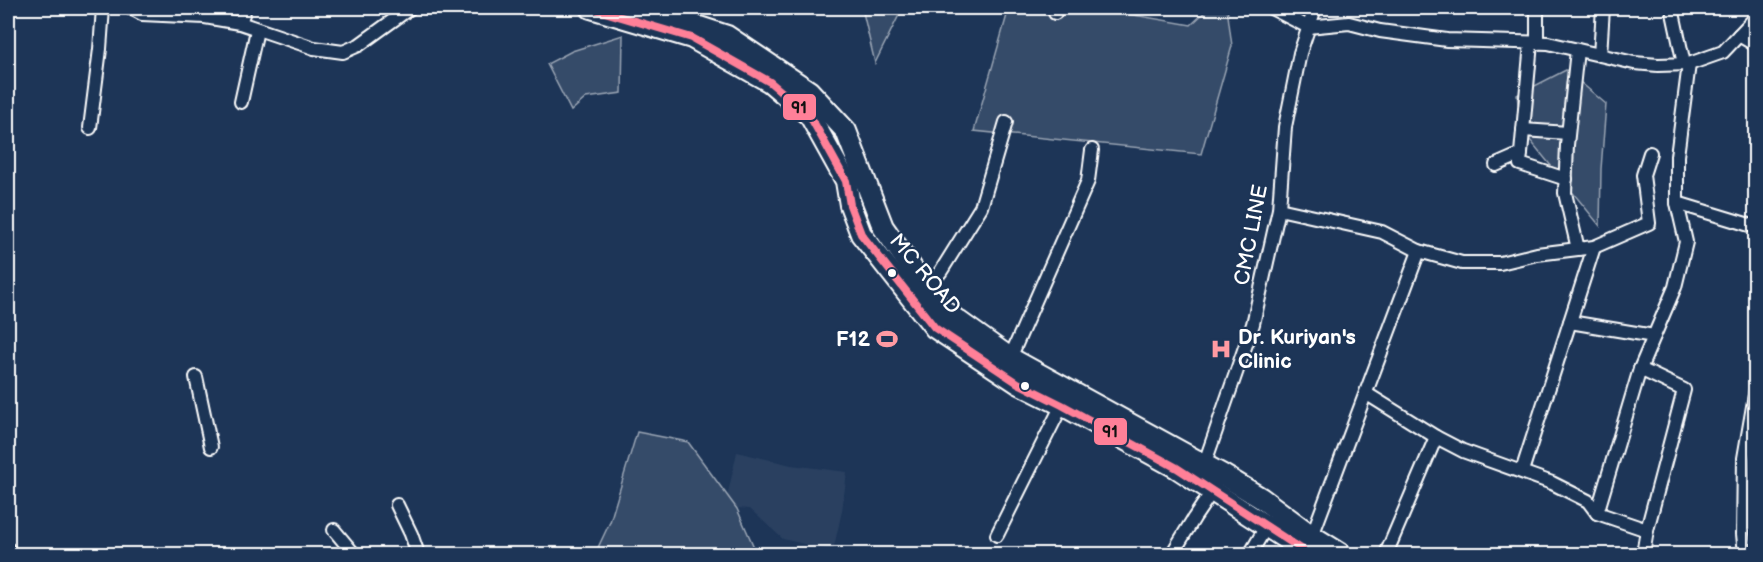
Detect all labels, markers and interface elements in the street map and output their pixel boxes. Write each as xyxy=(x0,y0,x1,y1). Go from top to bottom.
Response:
line badge: 91 xyxy=(782,93,817,121)
text: 91 xyxy=(791,99,807,118)
street label: CMC LINE xyxy=(1229,183,1273,287)
street label: MC ROAD xyxy=(884,229,966,319)
unlabelled marker xyxy=(886,267,898,279)
place label: Dr. Kuriyan's Clinic xyxy=(1238,325,1356,374)
place label: F12 xyxy=(836,327,870,352)
sports icon: F12 xyxy=(875,327,899,351)
hospital icon: Dr. Kuriyan's Clinic xyxy=(1209,337,1233,361)
unlabelled marker xyxy=(1019,380,1031,392)
line badge: 91 xyxy=(1093,417,1128,446)
text: 91 xyxy=(1102,423,1118,442)

